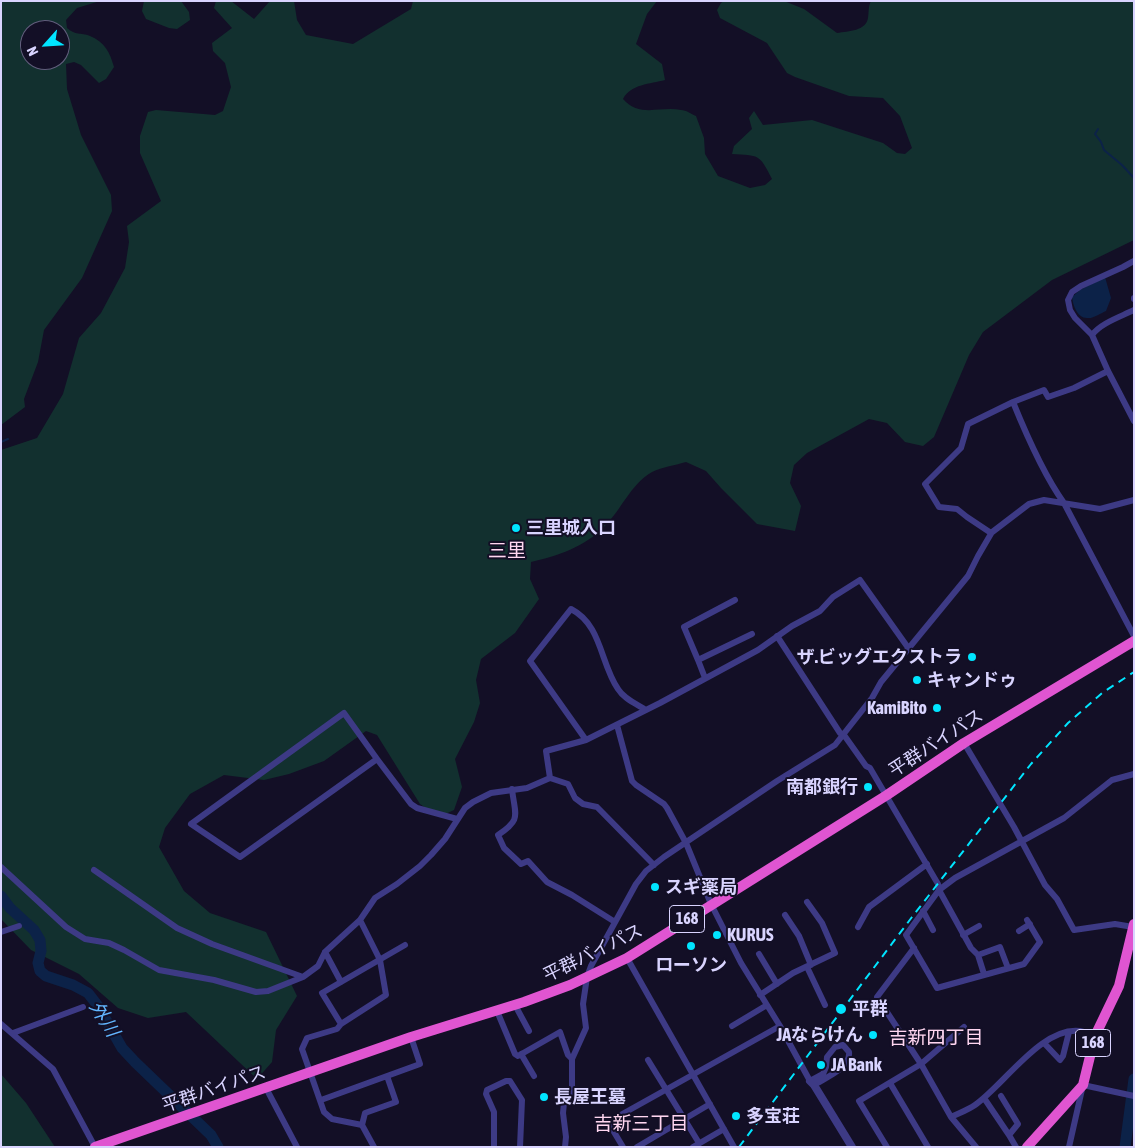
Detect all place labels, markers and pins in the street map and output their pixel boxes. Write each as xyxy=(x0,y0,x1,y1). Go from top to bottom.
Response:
place label: 三里城入口 xyxy=(526,517,616,539)
marker: 三里城入口 xyxy=(510,522,522,534)
place label: ザ.ビッグエクストラ xyxy=(797,646,962,668)
marker: ザ.ビッグエクストラ xyxy=(966,651,978,663)
place label: キャンドゥ xyxy=(927,669,1017,691)
marker: キャンドゥ xyxy=(911,674,923,686)
place label: KamiBito xyxy=(867,697,927,719)
marker: KamiBito xyxy=(931,702,943,714)
place label: 南都銀行 xyxy=(786,776,858,798)
marker: 南都銀行 xyxy=(862,781,874,793)
place label: スギ薬局 xyxy=(665,876,737,898)
marker: スギ薬局 xyxy=(649,881,661,893)
place label: KURUS xyxy=(727,924,774,946)
marker: KURUS xyxy=(711,929,723,941)
marker: ローソン xyxy=(685,940,697,952)
place label: ローソン xyxy=(655,954,727,976)
place label: 平群 xyxy=(852,998,888,1020)
marker: 平群 xyxy=(834,1002,848,1016)
place label: JAならけん xyxy=(776,1024,863,1046)
marker: JAならけん xyxy=(867,1029,879,1041)
place label: JA Bank xyxy=(831,1054,882,1076)
marker: JA Bank xyxy=(815,1059,827,1071)
place label: 長屋王墓 xyxy=(554,1086,626,1108)
marker: 長屋王墓 xyxy=(538,1091,550,1103)
place label: 多宝荘 xyxy=(746,1105,800,1127)
marker: 多宝荘 xyxy=(730,1110,742,1122)

